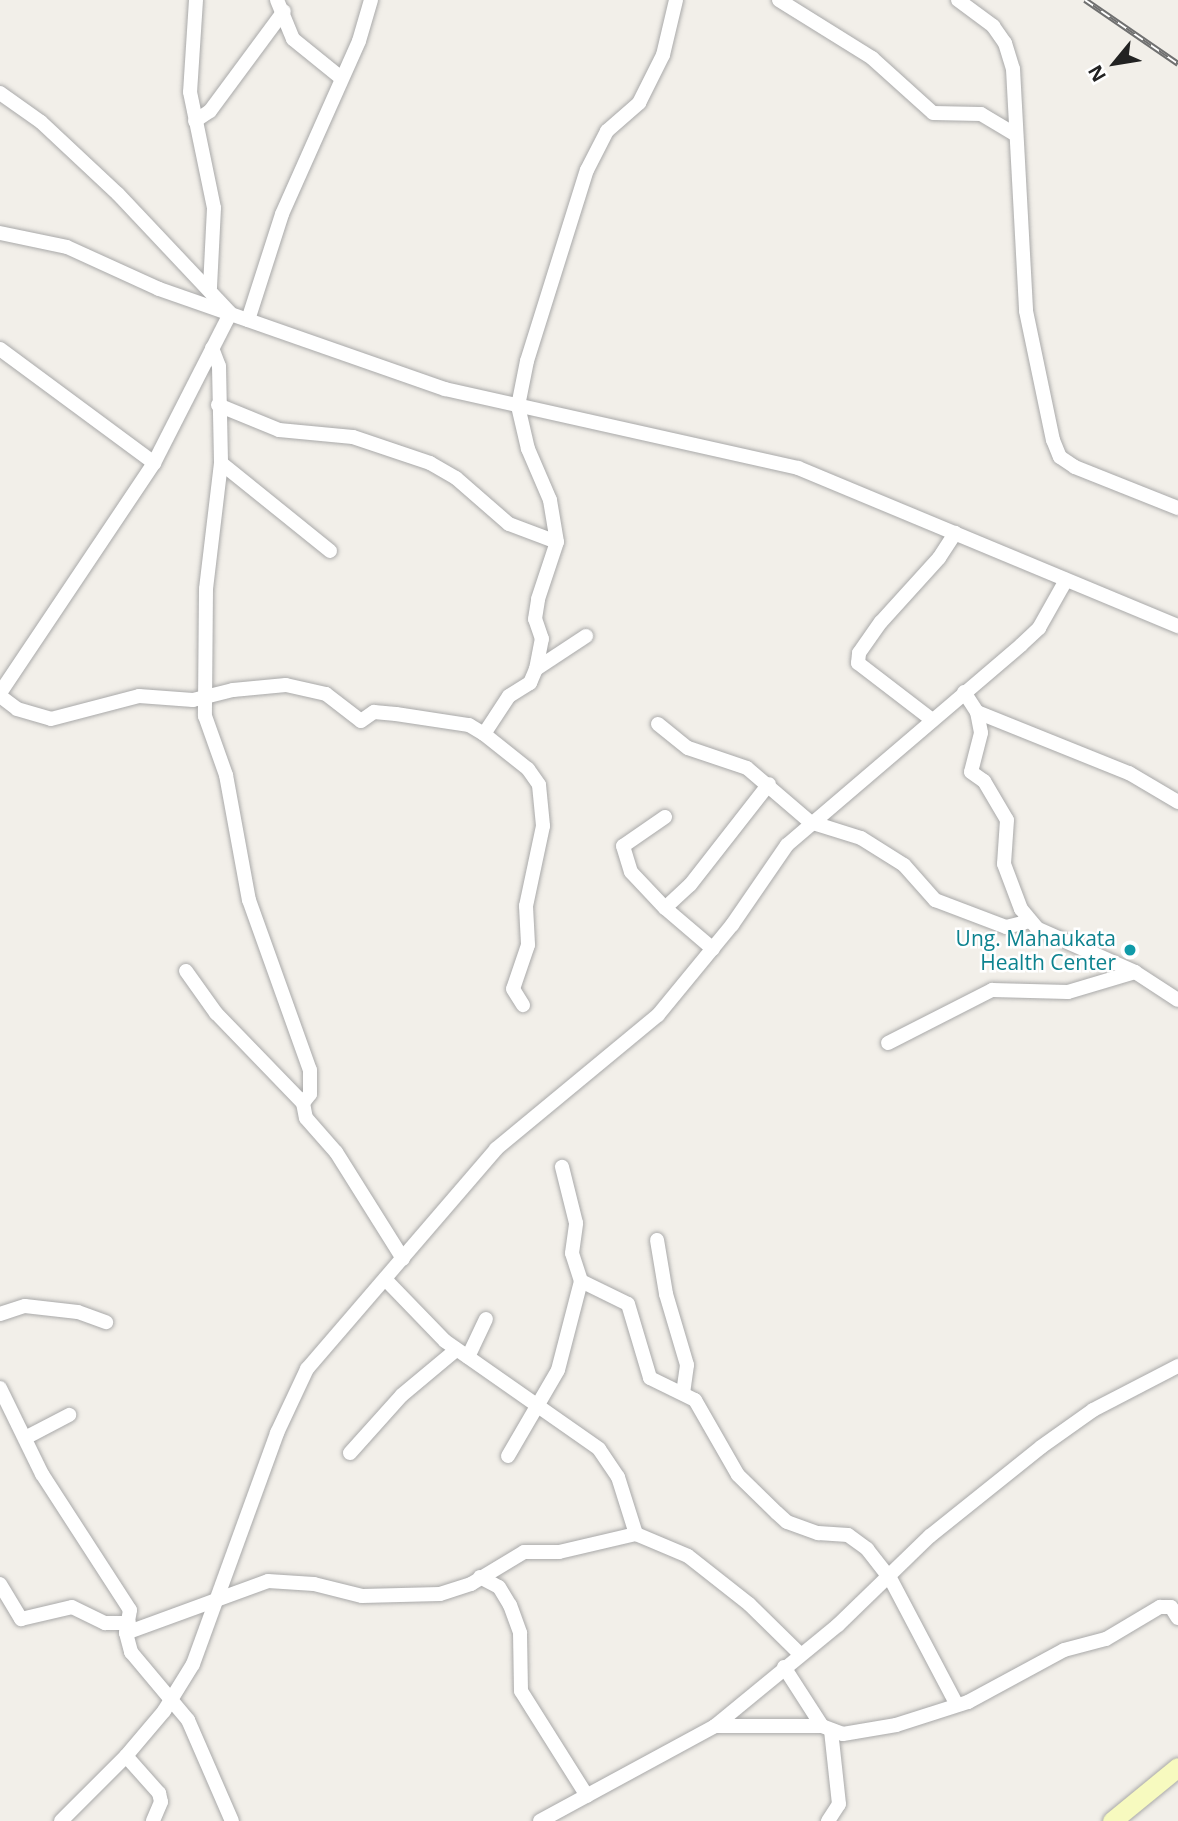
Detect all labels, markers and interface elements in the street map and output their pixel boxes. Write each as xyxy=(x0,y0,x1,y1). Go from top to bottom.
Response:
north arrow xyxy=(1080,28,1150,98)
text: N xyxy=(1082,60,1112,87)
place label: Ung. Mahaukata Health Center xyxy=(956,925,1116,975)
marker: Ung. Mahaukata Health Center xyxy=(1122,942,1138,958)

